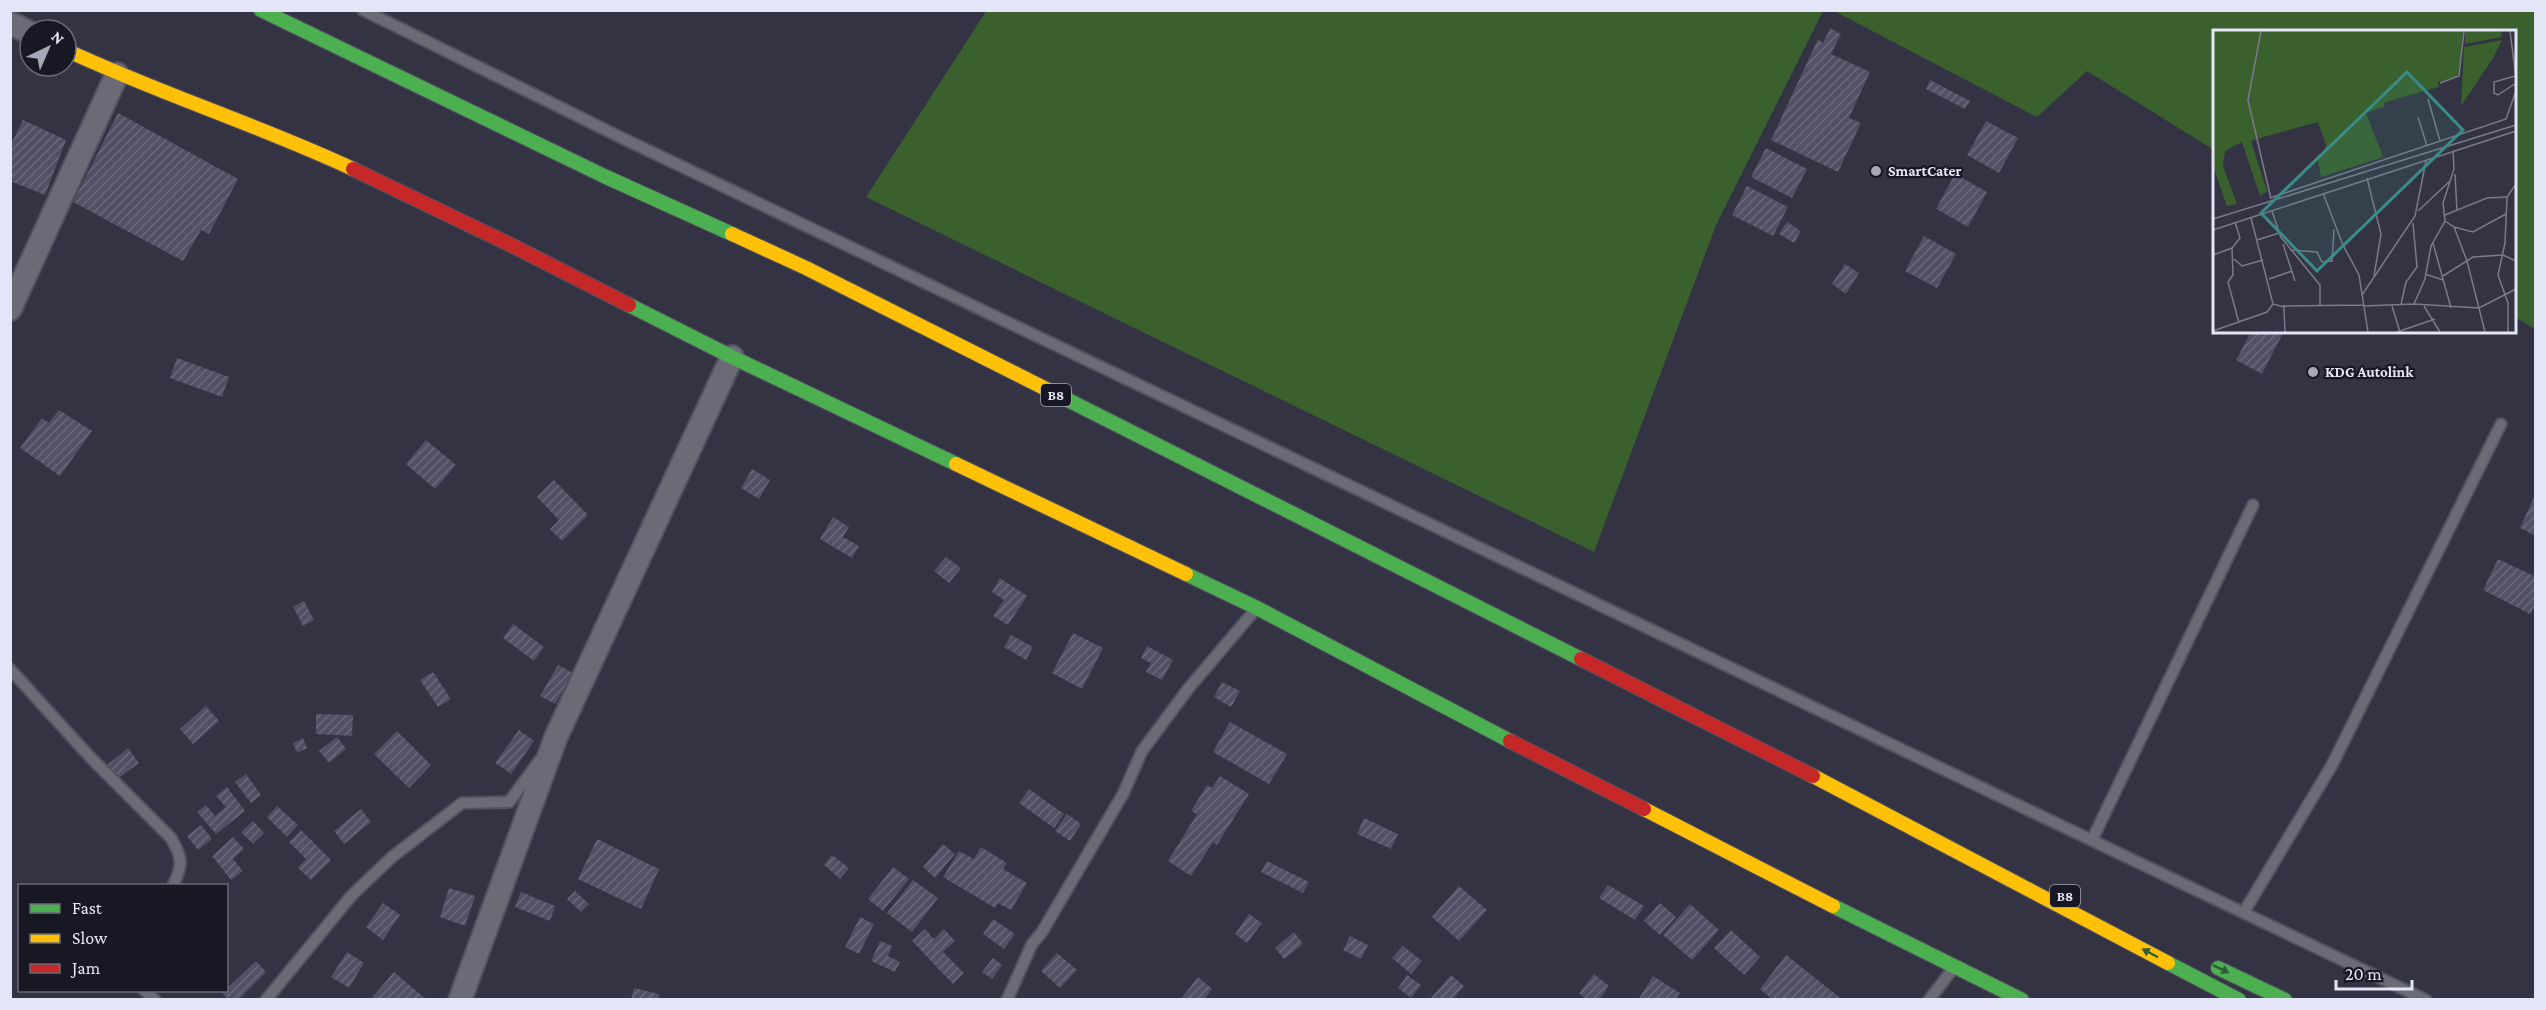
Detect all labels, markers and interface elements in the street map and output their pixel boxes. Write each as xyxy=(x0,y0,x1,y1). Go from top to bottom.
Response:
north arrow xyxy=(18,18,78,78)
text: N xyxy=(48,28,68,48)
inset map xyxy=(2213,30,2516,333)
place label: SmartCater xyxy=(1888,163,1961,179)
marker: SmartCater xyxy=(1869,164,1883,178)
place label: KDG Autolink xyxy=(2325,364,2414,380)
marker: KDG Autolink xyxy=(2306,365,2320,379)
road number: B8 xyxy=(1041,384,1071,406)
legend xyxy=(18,884,228,992)
road number: B8 xyxy=(2050,885,2080,907)
text: Fast xyxy=(72,898,103,918)
text: Slow xyxy=(72,928,108,948)
one-way arrow xyxy=(2142,948,2159,958)
scale bar xyxy=(2336,953,2412,991)
text: Jam xyxy=(70,958,101,978)
one-way arrow xyxy=(2212,964,2230,974)
text: 20 m xyxy=(2345,964,2382,984)

